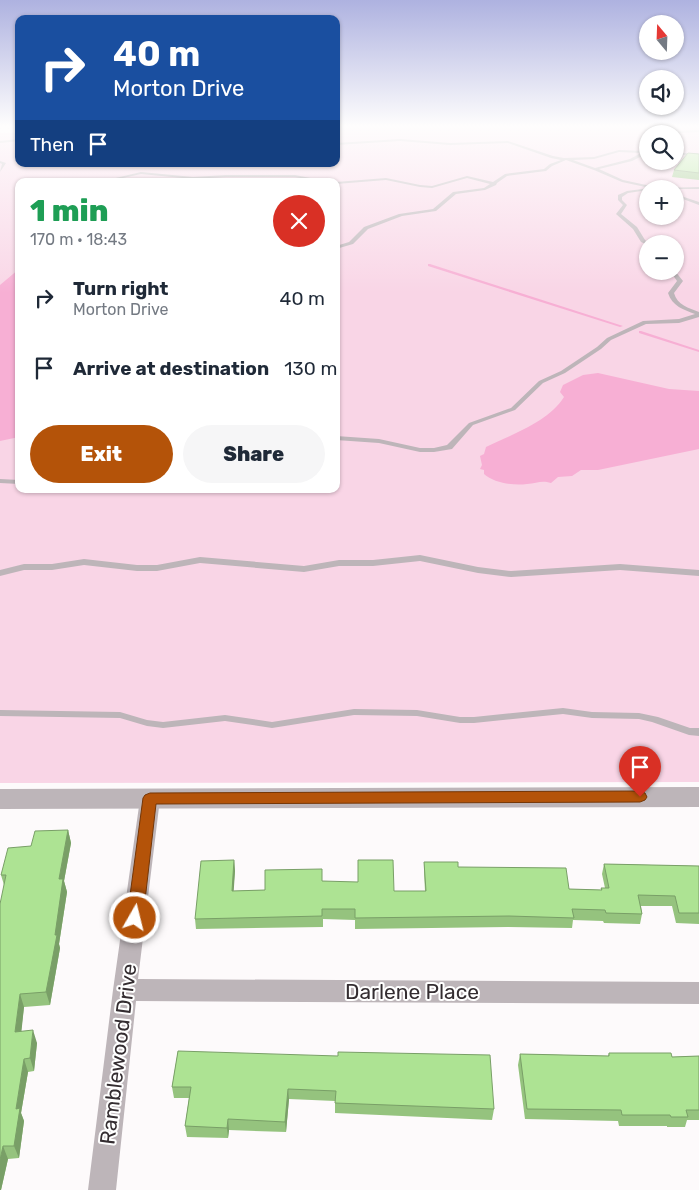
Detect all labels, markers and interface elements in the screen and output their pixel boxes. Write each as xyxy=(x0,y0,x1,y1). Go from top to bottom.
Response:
north arrow xyxy=(639,15,684,60)
map controls xyxy=(639,15,684,280)
text: 40 m xyxy=(113,33,200,75)
icon: right xyxy=(30,35,95,100)
button: sound xyxy=(639,70,684,115)
text: Morton Drive xyxy=(113,75,244,102)
button: search xyxy=(639,125,684,170)
icon: arrive xyxy=(84,130,112,158)
text: Then xyxy=(30,133,74,156)
button: + xyxy=(639,180,684,225)
text: 1 min xyxy=(30,193,108,229)
button: close xyxy=(273,195,325,247)
text: 170 m · 18:43 xyxy=(30,230,127,249)
button: − xyxy=(639,235,684,280)
text: Turn right xyxy=(73,277,168,300)
icon: right xyxy=(30,284,58,312)
text: 40 m xyxy=(280,287,325,310)
text: Morton Drive xyxy=(73,300,169,319)
icon: arrive xyxy=(30,354,58,382)
text: Arrive at destination xyxy=(73,357,269,380)
text: 130 m xyxy=(284,357,337,380)
button: Exit xyxy=(30,425,173,483)
button: Share xyxy=(183,425,325,483)
pin xyxy=(619,746,661,797)
icon: arrive xyxy=(626,753,654,781)
position arrow xyxy=(108,891,160,943)
street label: Ramblewood Drive xyxy=(95,962,141,1146)
street label: Darlene Place xyxy=(345,979,479,1004)

